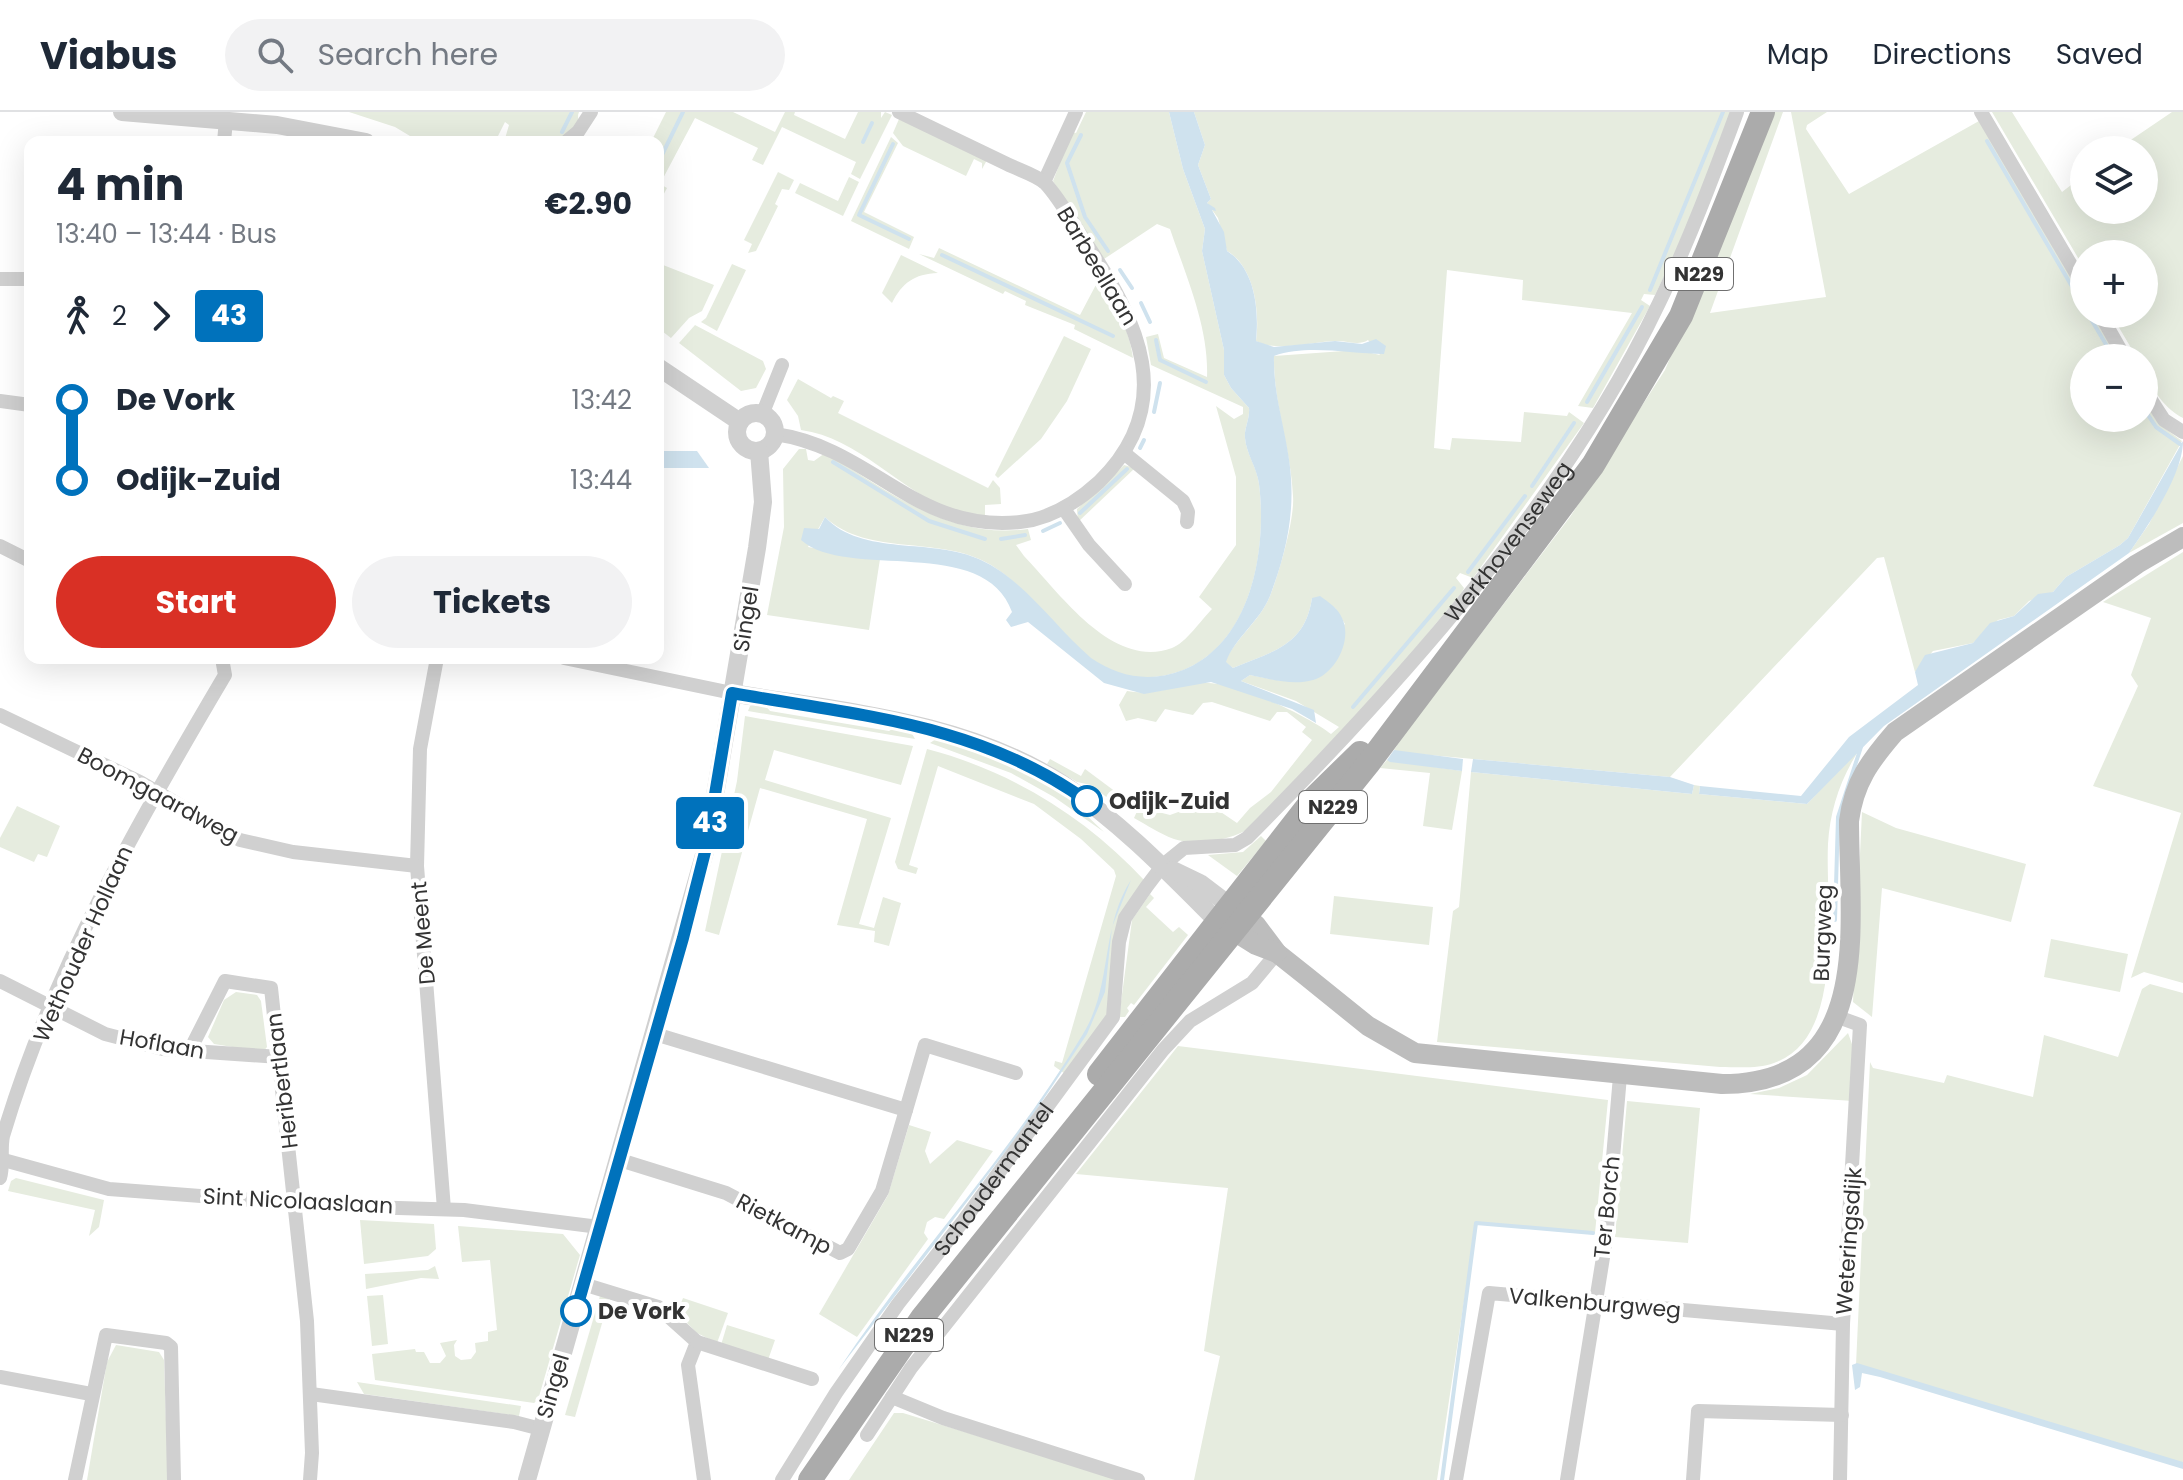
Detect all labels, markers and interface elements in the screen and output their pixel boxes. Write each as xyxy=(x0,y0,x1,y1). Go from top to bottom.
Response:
search box xyxy=(225,19,785,91)
text: Viabus xyxy=(40,29,177,82)
icon: search xyxy=(253,33,297,77)
text: Search here xyxy=(317,33,498,76)
text: Map xyxy=(1767,35,1829,74)
text: Directions xyxy=(1873,35,2012,74)
text: Saved xyxy=(2056,35,2143,74)
map controls xyxy=(2070,136,2158,432)
button: layers xyxy=(2070,136,2158,224)
text: 4 min xyxy=(56,154,184,215)
text: €2.90 xyxy=(545,182,632,225)
street label: Barbeellaan xyxy=(1049,201,1145,331)
text: 13:40 – 13:44 · Bus xyxy=(56,216,277,252)
button: + xyxy=(2070,240,2158,328)
road number: N229 xyxy=(1665,258,1733,290)
icon: walk xyxy=(56,294,100,338)
icon: forward xyxy=(139,294,183,338)
text: 43 xyxy=(211,296,247,335)
text: 2 xyxy=(112,298,127,334)
button: − xyxy=(2070,344,2158,432)
text: De Vork xyxy=(116,378,235,421)
text: 13:42 xyxy=(572,382,632,418)
street label: Werkhovenseweg xyxy=(1437,455,1579,629)
text: Odijk-Zuid xyxy=(116,458,281,501)
text: 13:44 xyxy=(570,462,632,498)
button: Start xyxy=(56,556,336,648)
button: Tickets xyxy=(352,556,632,648)
street label: Singel xyxy=(726,584,766,654)
street label: Boomgaardweg xyxy=(72,739,244,851)
marker: Odijk-Zuid xyxy=(1072,786,1102,816)
place label: Odijk-Zuid xyxy=(1109,786,1230,817)
road number: N229 xyxy=(1299,791,1367,823)
line badge: 43 xyxy=(674,797,746,849)
text: 43 xyxy=(692,803,728,842)
street label: Wethouder Hollaan xyxy=(26,841,140,1047)
street label: De Meent xyxy=(403,880,443,986)
street label: Burgweg xyxy=(1806,884,1840,982)
street label: Heribertlaan xyxy=(258,1011,306,1151)
street label: Hoflaan xyxy=(117,1021,207,1067)
street label: Schoudermantel xyxy=(926,1096,1061,1262)
street label: Ter Borch xyxy=(1586,1154,1628,1260)
street label: Weteringsdijk xyxy=(1828,1165,1870,1316)
street label: Sint Nicolaaslaan xyxy=(202,1181,394,1221)
street label: Rietkamp xyxy=(731,1186,837,1262)
street label: Valkenburgweg xyxy=(1508,1280,1682,1326)
marker: De Vork xyxy=(561,1296,591,1326)
place label: De Vork xyxy=(598,1296,686,1327)
road number: N229 xyxy=(875,1319,943,1351)
street label: Singel xyxy=(529,1350,577,1422)

